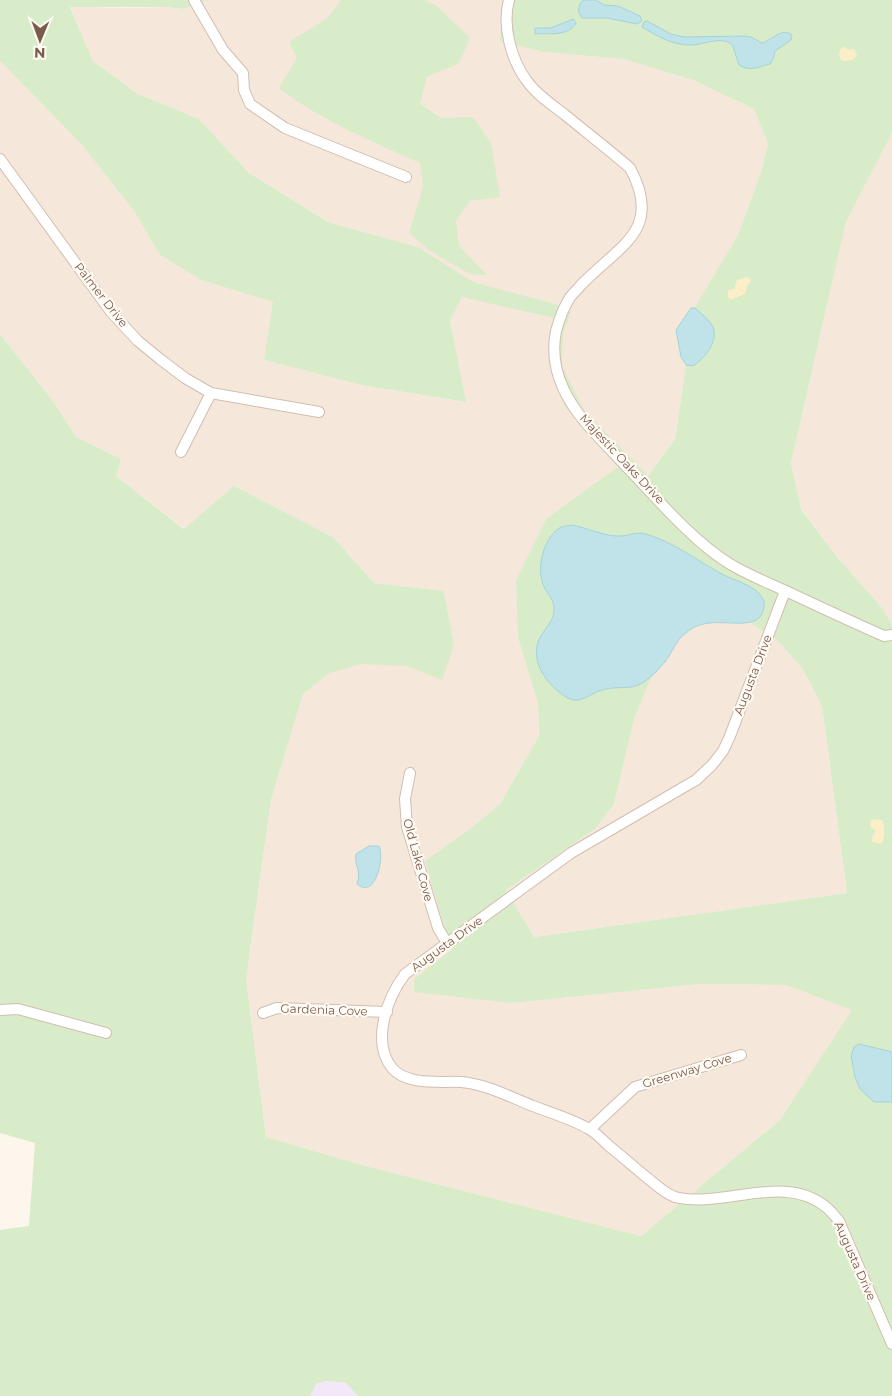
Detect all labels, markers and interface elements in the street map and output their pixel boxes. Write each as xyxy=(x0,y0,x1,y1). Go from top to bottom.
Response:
north arrow xyxy=(15,15,65,65)
text: N xyxy=(34,44,46,62)
street label: Palmer Drive xyxy=(71,259,131,330)
street label: Majestic Oaks Drive xyxy=(577,411,668,507)
street label: Augusta Drive xyxy=(730,632,775,717)
street label: Old Lake Cove xyxy=(400,817,437,903)
street label: Augusta Drive xyxy=(408,913,485,975)
street label: Gardenia Cove xyxy=(280,1000,368,1019)
street label: Greenway Cove xyxy=(640,1050,733,1091)
street label: Augusta Drive xyxy=(831,1219,880,1303)

